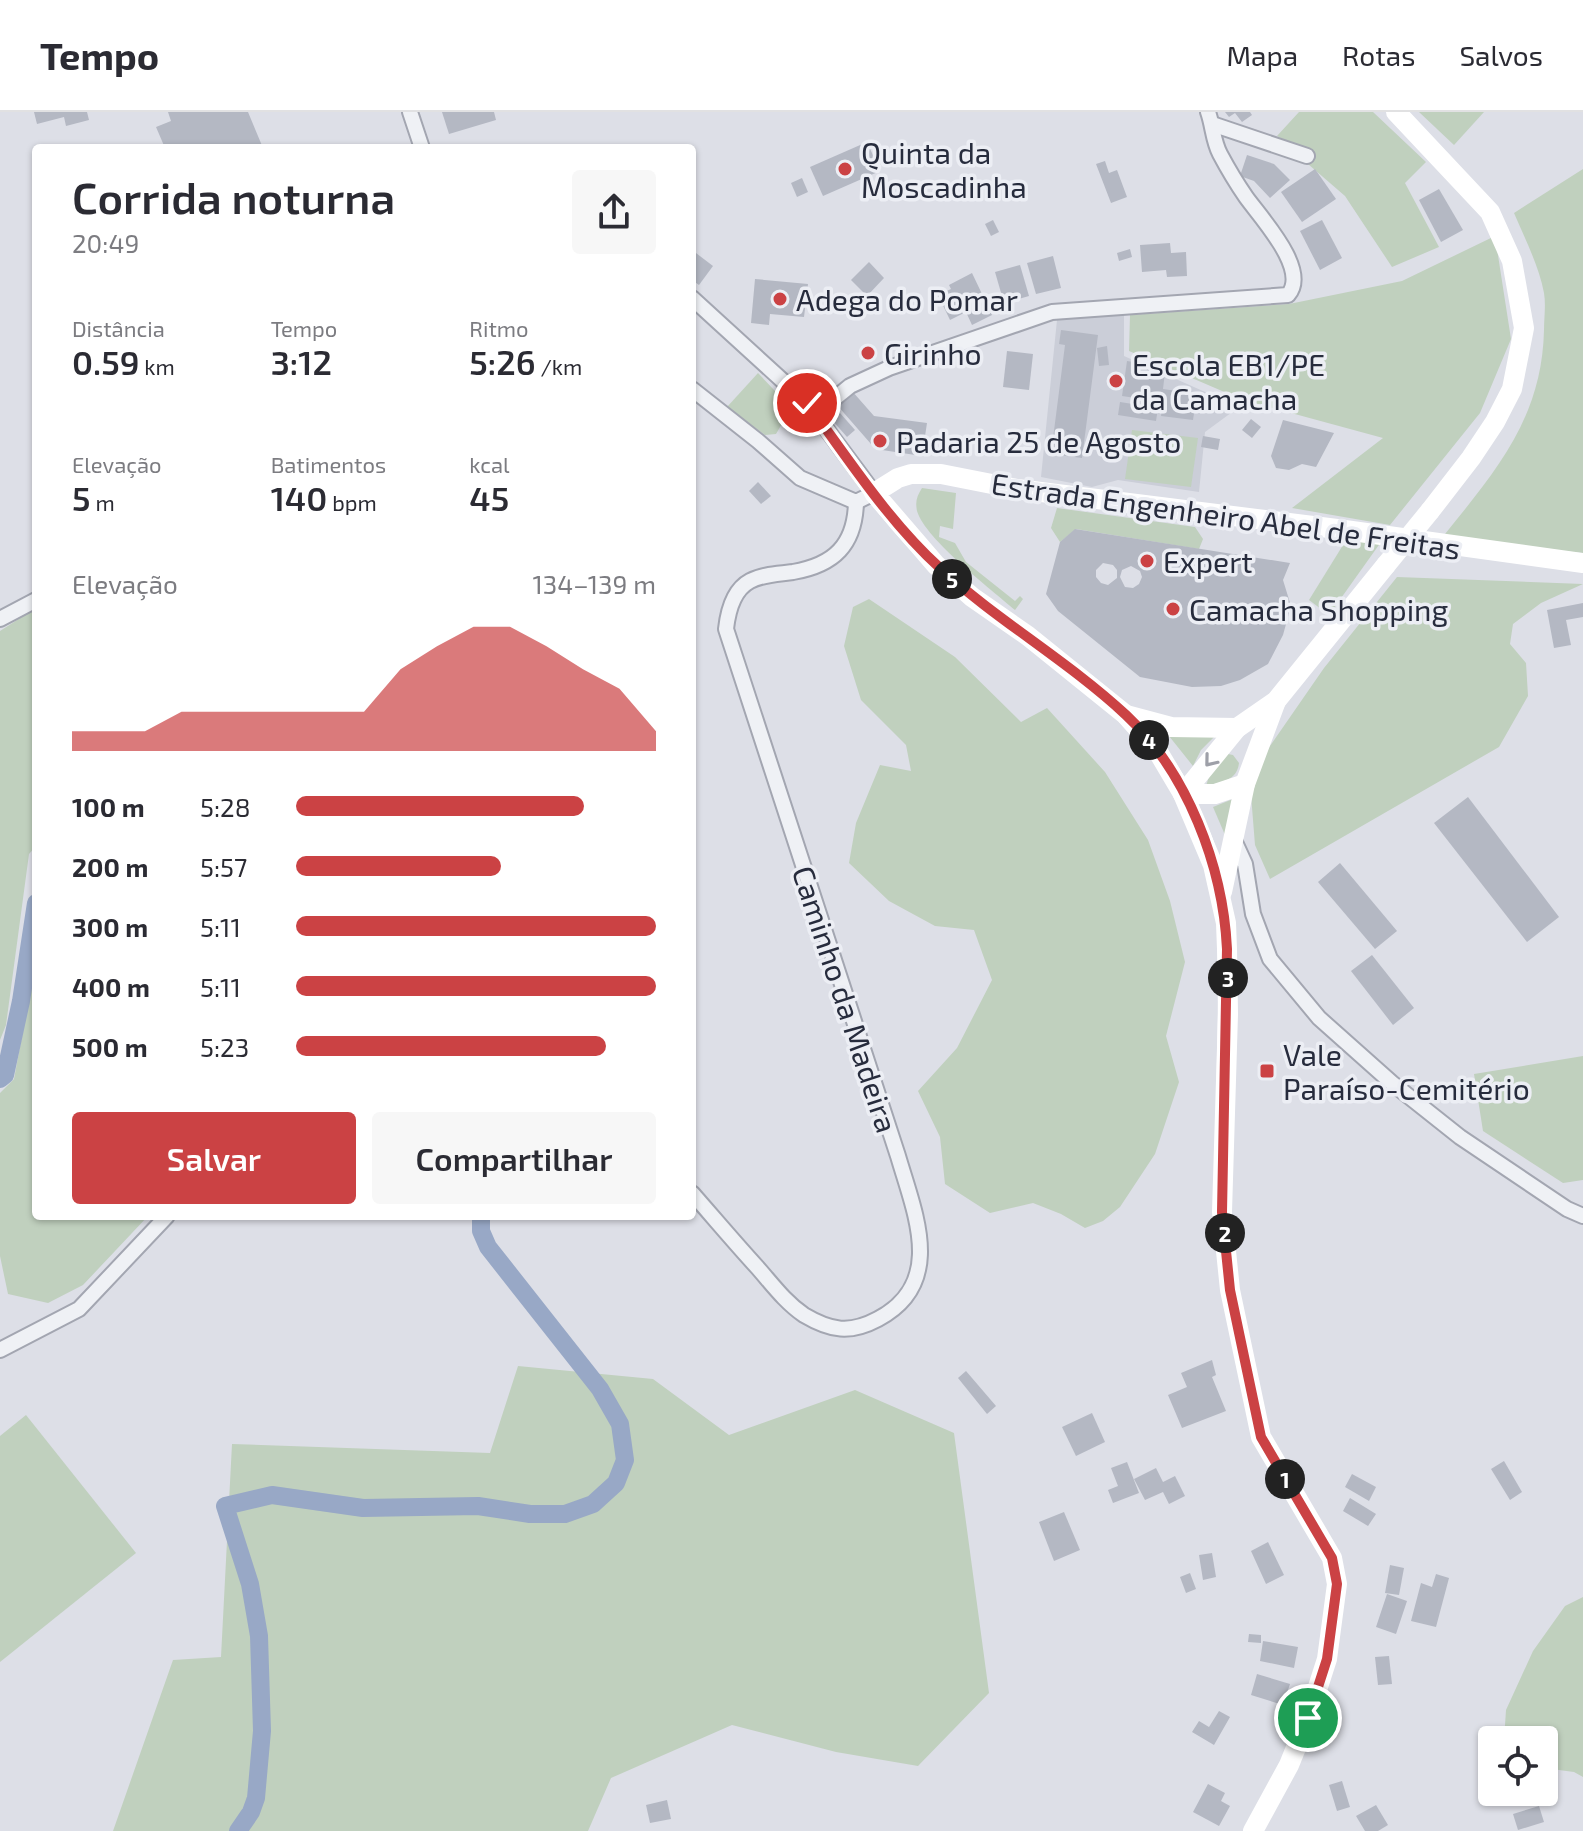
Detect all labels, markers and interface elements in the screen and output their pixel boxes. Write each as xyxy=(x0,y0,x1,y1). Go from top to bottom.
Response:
text: Tempo xyxy=(40,32,159,78)
text: Mapa xyxy=(1227,38,1298,72)
text: Rotas xyxy=(1342,38,1415,72)
text: Salvos xyxy=(1459,38,1543,72)
place label: Quinta da Moscadinha xyxy=(861,134,1027,204)
marker: Quinta da Moscadinha xyxy=(836,160,854,178)
text: Corrida noturna xyxy=(72,170,395,223)
button: share xyxy=(572,170,656,254)
text: 20:49 xyxy=(72,227,139,258)
place label: Adega do Pomar xyxy=(796,281,1018,317)
marker: Adega do Pomar xyxy=(771,290,789,308)
text: Distância xyxy=(72,315,165,341)
text: Tempo xyxy=(271,315,337,341)
text: Ritmo xyxy=(469,315,529,341)
place label: Girinho xyxy=(884,335,982,371)
text: 0.59 xyxy=(72,341,139,382)
text: 3:12 xyxy=(271,341,332,382)
text: 5:26 xyxy=(469,341,536,382)
marker: Girinho xyxy=(859,344,877,362)
place label: Escola EB1/PE da Camacha xyxy=(1132,346,1325,416)
text: km xyxy=(139,353,175,379)
text: /km xyxy=(536,353,582,379)
pin xyxy=(773,369,841,437)
marker: Escola EB1/PE da Camacha xyxy=(1107,372,1125,390)
icon: check xyxy=(785,381,829,425)
place label: Padaria 25 de Agosto xyxy=(896,423,1181,459)
marker: Padaria 25 de Agosto xyxy=(871,432,889,450)
text: Elevação xyxy=(72,451,162,477)
text: Batimentos xyxy=(271,451,386,477)
text: kcal xyxy=(469,451,510,477)
street label: Estrada Engenheiro Abel de Freitas xyxy=(989,464,1463,566)
text: 5 xyxy=(72,477,91,518)
text: 140 xyxy=(271,477,327,518)
text: 45 xyxy=(469,477,509,518)
text: m xyxy=(91,489,115,515)
text: bpm xyxy=(327,489,377,515)
place label: Expert xyxy=(1163,543,1253,579)
marker: Expert xyxy=(1138,552,1156,570)
pin: 5 xyxy=(932,559,972,599)
text: 5 xyxy=(946,566,958,592)
text: Elevação xyxy=(72,568,178,599)
text: 134–139 m xyxy=(532,568,656,599)
place label: Camacha Shopping xyxy=(1189,591,1449,627)
marker: Camacha Shopping xyxy=(1164,600,1182,618)
pin: 4 xyxy=(1129,720,1169,760)
text: 4 xyxy=(1142,727,1156,753)
one-way arrow xyxy=(1205,752,1220,766)
text: 100 m xyxy=(72,791,145,822)
text: 5:28 xyxy=(200,791,250,822)
text: 200 m xyxy=(72,851,148,882)
text: 5:57 xyxy=(200,851,247,882)
street label: Caminho da Madeira xyxy=(786,861,906,1137)
text: 300 m xyxy=(72,911,148,942)
text: 5:11 xyxy=(200,911,241,942)
pin: 3 xyxy=(1208,958,1248,998)
text: 3 xyxy=(1222,965,1234,991)
text: 400 m xyxy=(72,971,150,1002)
text: 5:11 xyxy=(200,971,241,1002)
text: 500 m xyxy=(72,1031,148,1062)
text: 5:23 xyxy=(200,1031,249,1062)
place label: Vale Paraíso-Cemitério xyxy=(1283,1036,1530,1106)
marker: Vale Paraíso-Cemitério xyxy=(1258,1062,1276,1080)
button: Salvar xyxy=(72,1112,356,1204)
button: Compartilhar xyxy=(372,1112,656,1204)
pin: 2 xyxy=(1205,1213,1245,1253)
text: 2 xyxy=(1219,1220,1231,1246)
pin: 1 xyxy=(1265,1459,1305,1499)
text: 1 xyxy=(1280,1466,1290,1492)
pin xyxy=(1274,1684,1342,1752)
icon: arrive xyxy=(1286,1696,1330,1740)
map controls xyxy=(1478,1726,1558,1806)
button: locate xyxy=(1478,1726,1558,1806)

